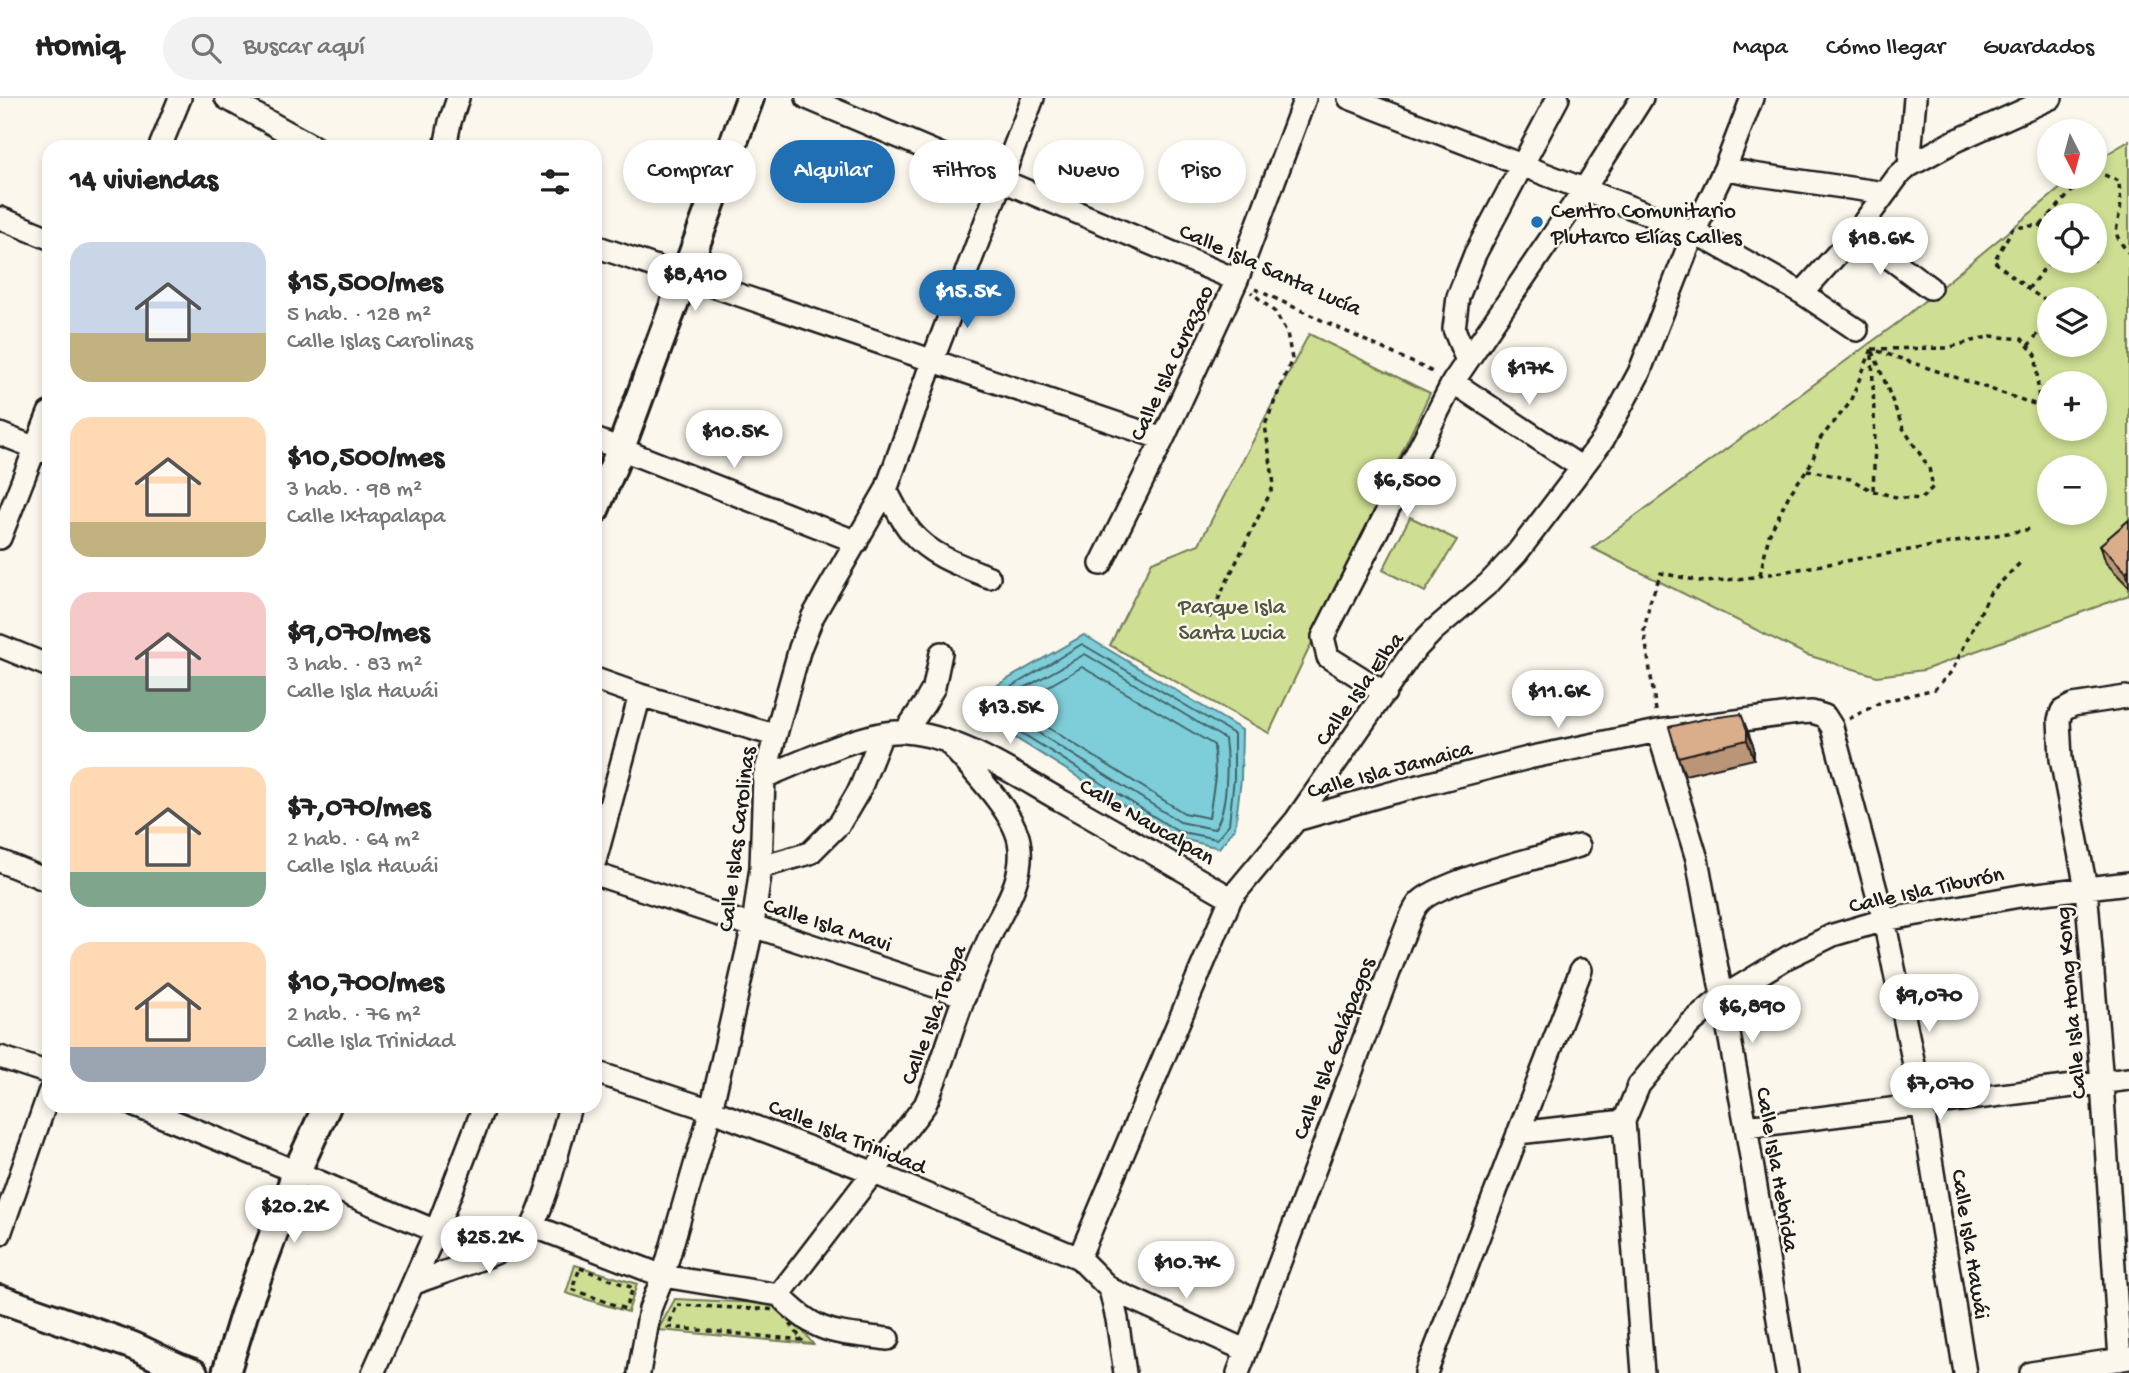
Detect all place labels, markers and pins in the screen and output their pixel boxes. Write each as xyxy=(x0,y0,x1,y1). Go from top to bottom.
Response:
place label: Centro Comunitario Plutarco Elías Calles xyxy=(1550,199,1742,252)
marker: Centro Comunitario Plutarco Elías Calles xyxy=(1529,214,1545,230)
pin: $18.6K xyxy=(1823,218,1937,277)
pin: $8,410 xyxy=(638,254,752,313)
pin: $15.5K xyxy=(910,271,1024,330)
pin: $17K xyxy=(1488,348,1570,407)
pin: $10.5K xyxy=(677,410,791,470)
pin: $6,500 xyxy=(1350,460,1464,519)
pin: $11.6K xyxy=(1501,670,1615,730)
pin: $13.5K xyxy=(953,686,1067,746)
pin: $9,070 xyxy=(1872,974,1986,1034)
pin: $6,890 xyxy=(1695,986,1809,1045)
pin: $7,070 xyxy=(1883,1062,1997,1122)
pin: $20.2K xyxy=(237,1186,351,1245)
pin: $25.2K xyxy=(432,1216,546,1276)
pin: $10.7K xyxy=(1129,1242,1243,1301)

